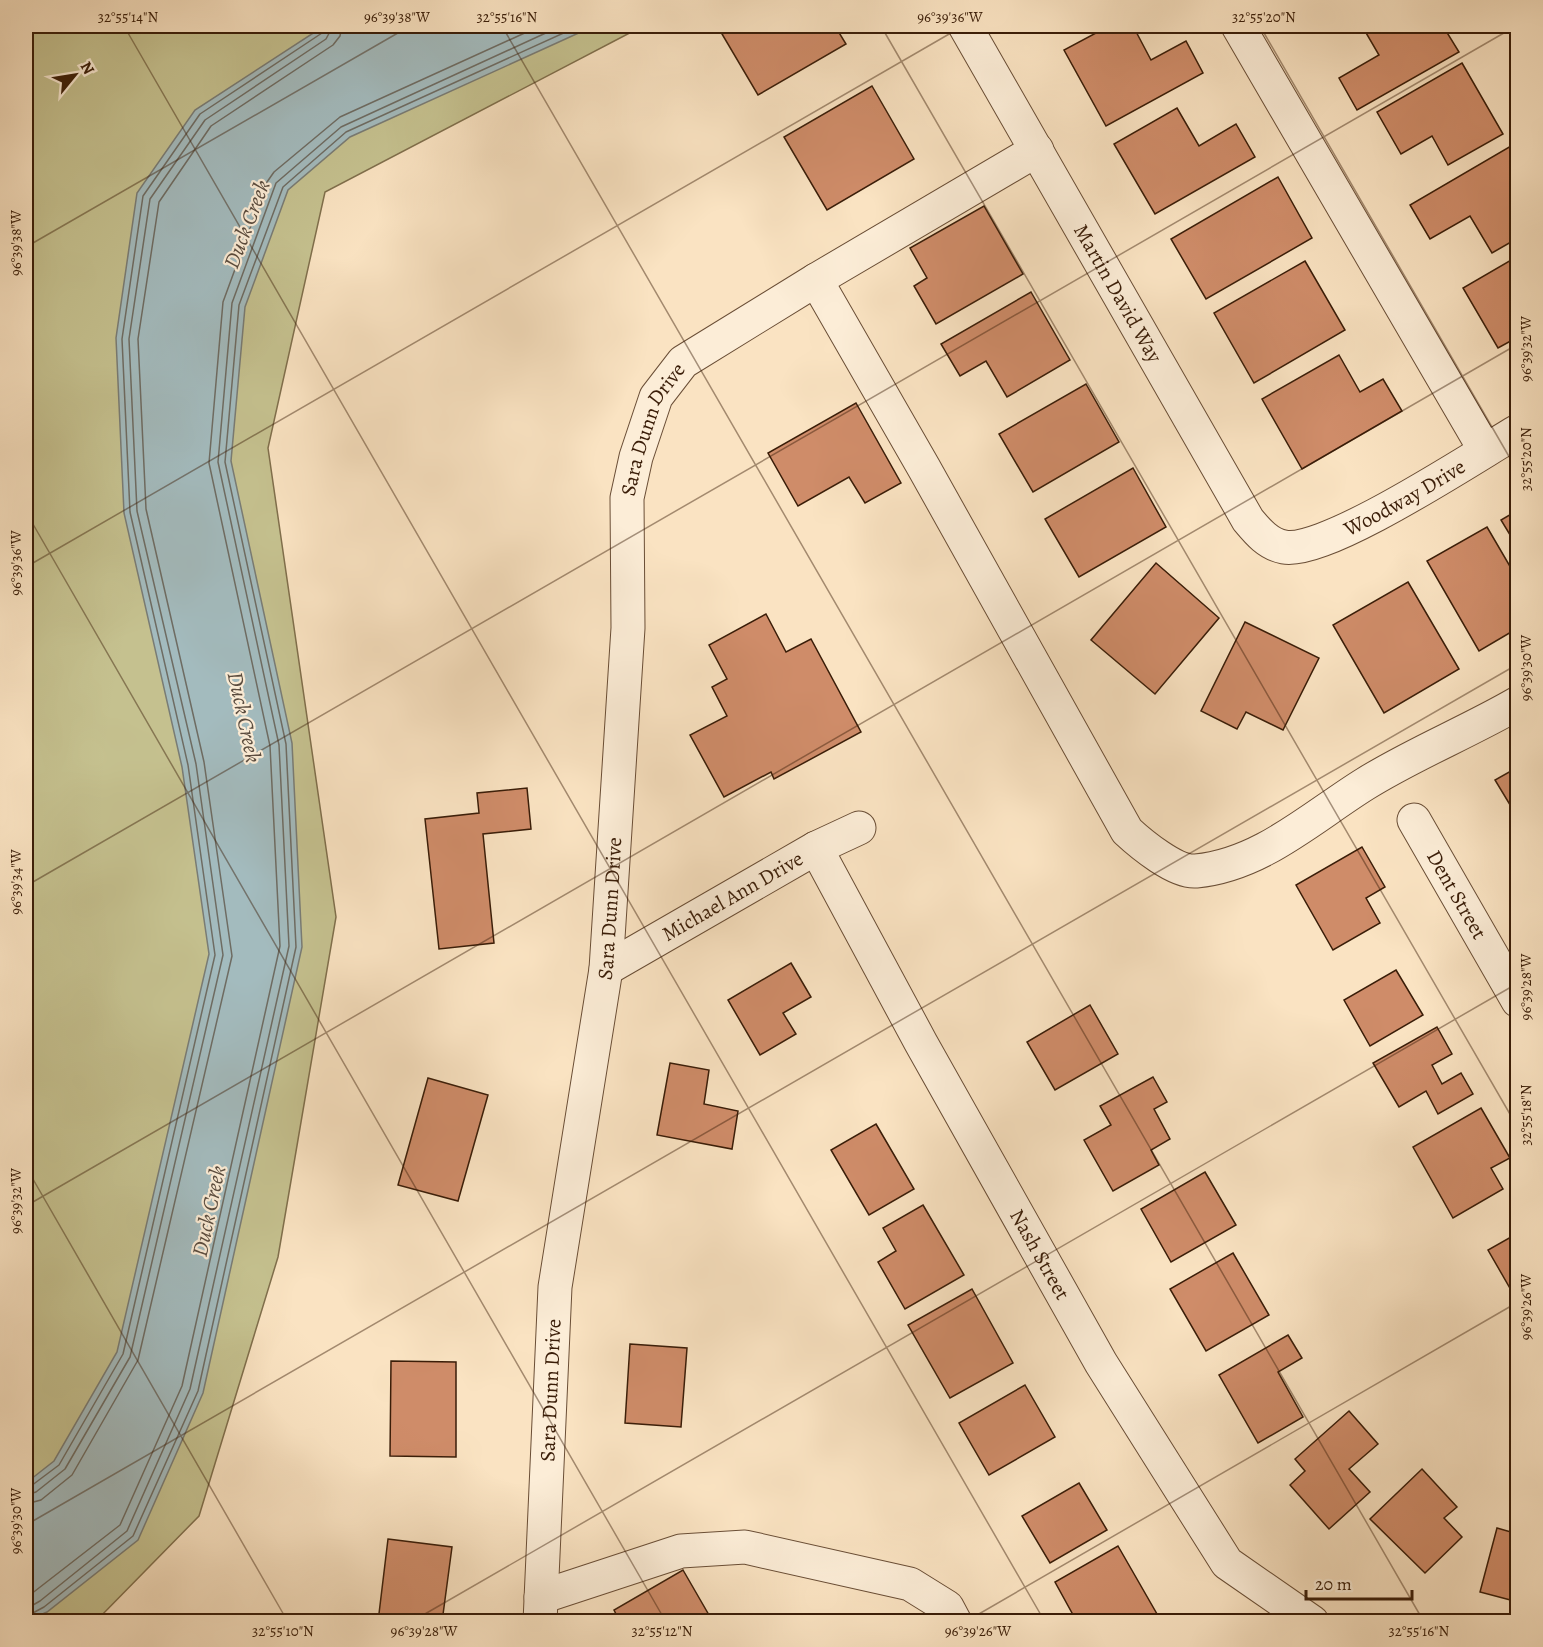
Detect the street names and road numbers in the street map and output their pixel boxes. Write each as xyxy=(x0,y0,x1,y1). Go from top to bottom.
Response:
street label: Martin David Way xyxy=(1067,219,1169,368)
street label: Sara Dunn Drive xyxy=(614,357,692,499)
street label: Woodway Drive xyxy=(1338,453,1470,543)
street label: Sara Dunn Drive xyxy=(590,836,628,982)
street label: Michael Ann Drive xyxy=(657,844,808,948)
street label: Dent Street xyxy=(1420,845,1494,944)
street label: Nash Street xyxy=(1003,1204,1077,1305)
street label: Sara Dunn Drive xyxy=(533,1318,568,1462)

